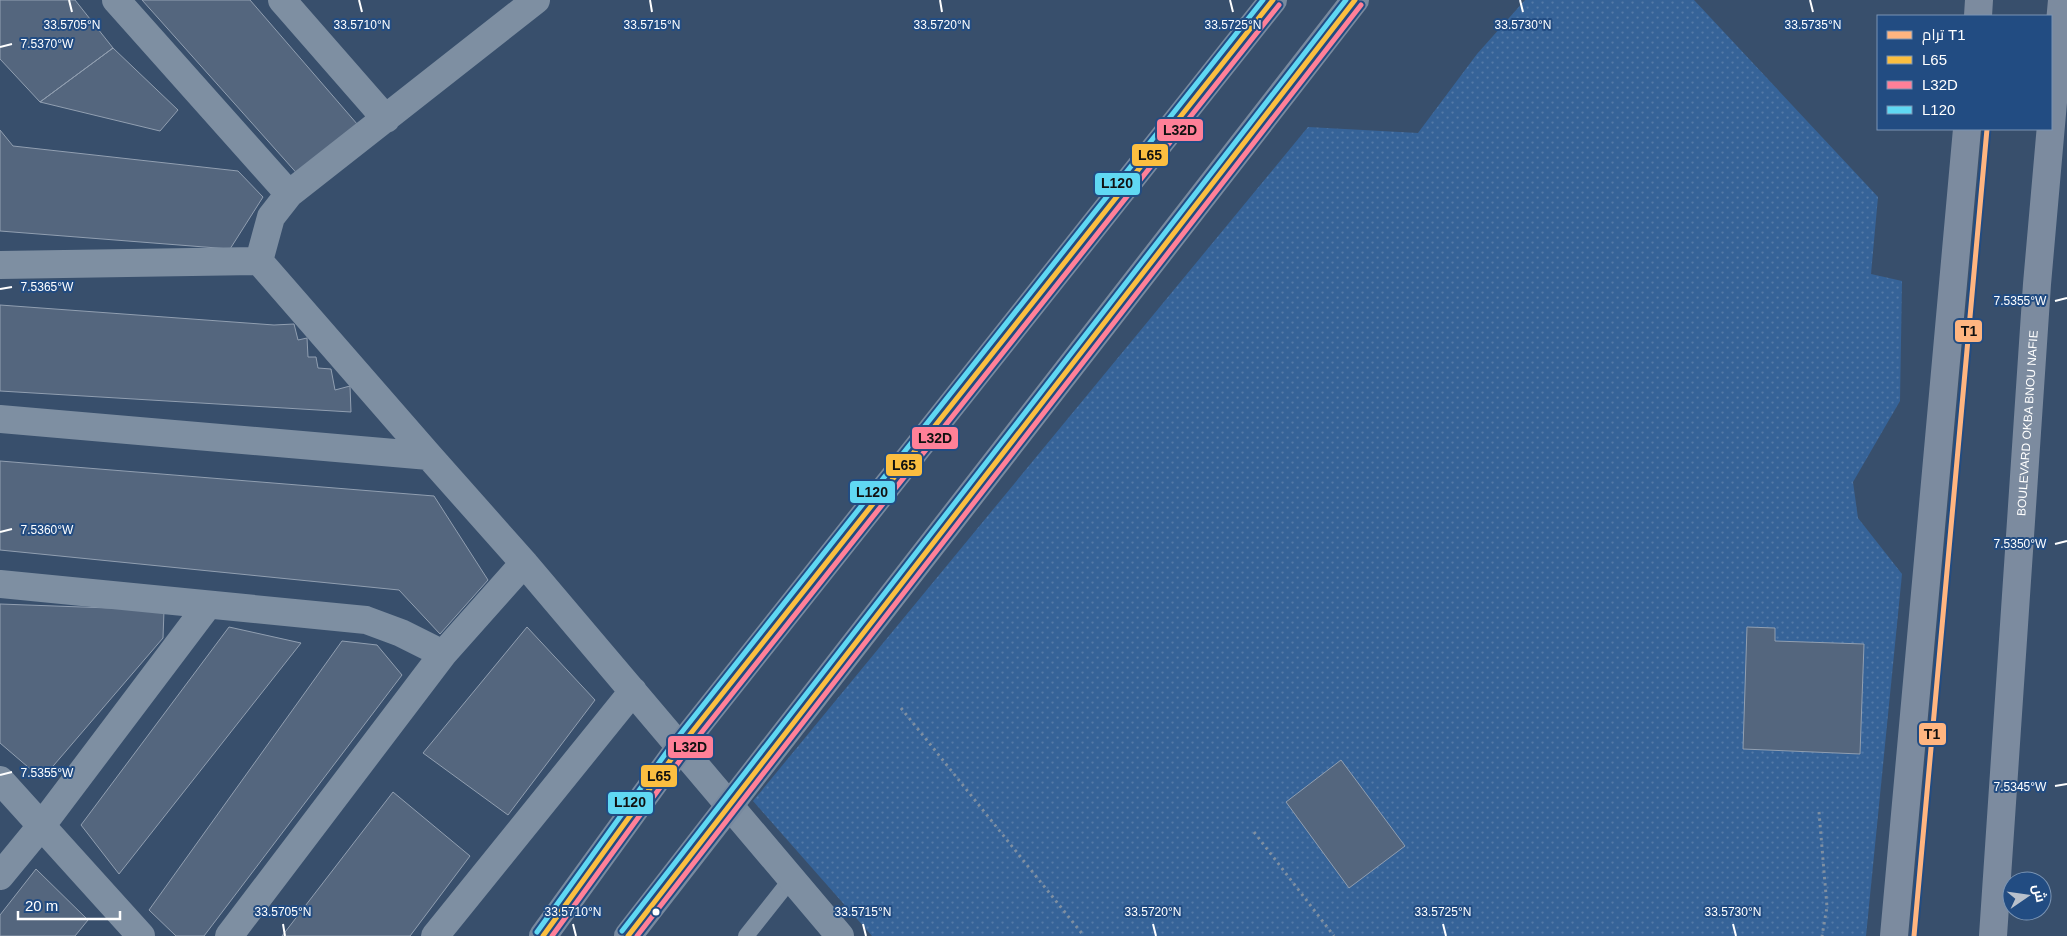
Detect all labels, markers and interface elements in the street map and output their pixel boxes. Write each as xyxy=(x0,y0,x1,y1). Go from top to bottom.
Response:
legend xyxy=(1877,15,2052,130)
text: 33.5705°N xyxy=(44,18,100,32)
text: 33.5710°N xyxy=(334,18,390,32)
text: 33.5715°N xyxy=(624,18,680,32)
text: 33.5720°N xyxy=(914,18,970,32)
text: 33.5725°N xyxy=(1205,18,1261,32)
text: 33.5730°N xyxy=(1495,18,1551,32)
text: 33.5735°N xyxy=(1785,18,1841,32)
text: ترام T1 xyxy=(1922,26,1966,45)
text: 7.5370°W xyxy=(21,37,74,51)
text: L65 xyxy=(1922,51,1947,68)
text: L32D xyxy=(1922,76,1958,93)
text: L120 xyxy=(1922,101,1955,118)
line badge: L32D xyxy=(1156,118,1204,142)
text: L32D xyxy=(1163,122,1197,138)
line badge: L65 xyxy=(1131,143,1169,167)
text: L65 xyxy=(1138,147,1162,163)
line badge: L120 xyxy=(1094,172,1141,196)
text: L120 xyxy=(1101,175,1133,191)
text: 7.5365°W xyxy=(21,280,74,294)
text: 7.5355°W xyxy=(1994,294,2047,308)
line badge: T1 xyxy=(1954,319,1983,343)
text: T1 xyxy=(1961,323,1977,339)
street label: BOULEVARD OKBA BNOU NAFIE xyxy=(2014,330,2041,516)
line badge: L32D xyxy=(911,426,959,450)
text: L32D xyxy=(918,430,952,446)
line badge: L65 xyxy=(885,453,923,477)
text: L65 xyxy=(892,457,916,473)
line badge: L120 xyxy=(849,480,896,504)
text: L120 xyxy=(856,484,888,500)
text: 7.5360°W xyxy=(21,523,74,537)
text: 7.5350°W xyxy=(1994,537,2047,551)
line badge: T1 xyxy=(1918,722,1947,746)
text: T1 xyxy=(1924,726,1940,742)
line badge: L32D xyxy=(667,735,714,759)
text: L32D xyxy=(673,739,707,755)
line badge: L65 xyxy=(640,764,678,788)
text: 7.5355°W xyxy=(21,766,74,780)
text: L65 xyxy=(647,768,671,784)
text: 7.5345°W xyxy=(1994,780,2047,794)
line badge: L120 xyxy=(607,791,654,815)
text: L120 xyxy=(614,794,646,810)
north arrow xyxy=(2002,871,2052,921)
text: ش xyxy=(2029,883,2049,904)
scale bar xyxy=(18,888,120,920)
text: 20 m xyxy=(25,897,58,914)
text: 33.5705°N xyxy=(255,905,311,919)
text: 33.5710°N xyxy=(545,905,601,919)
text: 33.5715°N xyxy=(835,905,891,919)
text: 33.5720°N xyxy=(1125,905,1181,919)
text: 33.5725°N xyxy=(1415,905,1471,919)
text: 33.5730°N xyxy=(1705,905,1761,919)
unlabelled marker xyxy=(651,907,661,917)

